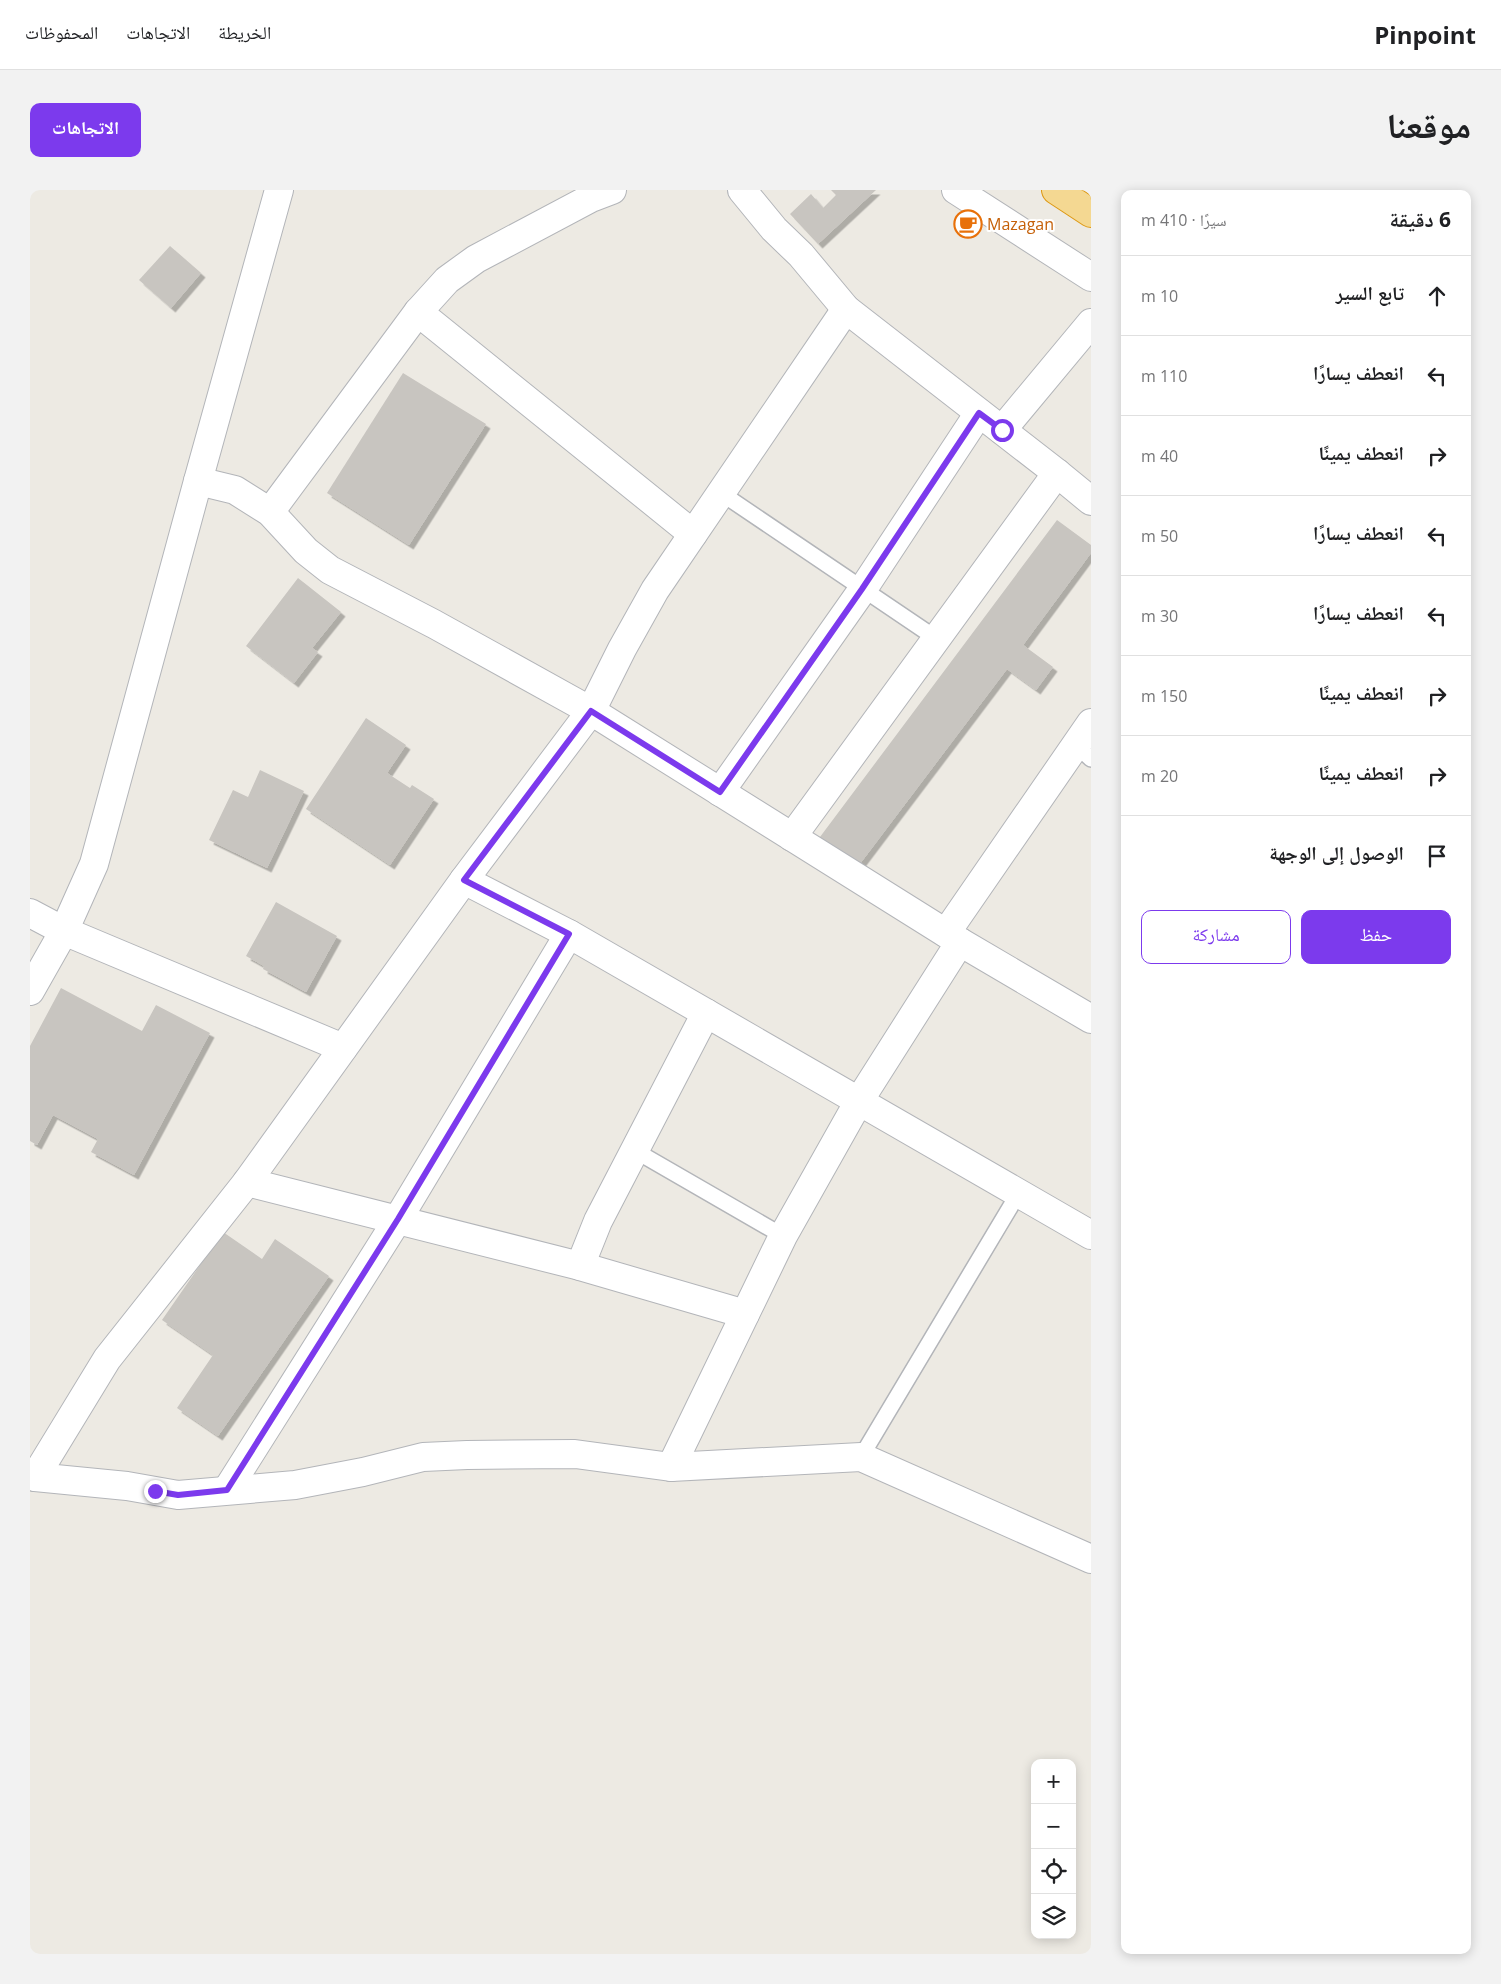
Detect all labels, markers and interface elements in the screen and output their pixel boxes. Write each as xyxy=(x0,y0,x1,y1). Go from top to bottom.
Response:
text: Pinpoint xyxy=(1374,18,1476,51)
text: المحفوظات xyxy=(25,20,98,44)
text: الاتجاهات xyxy=(126,20,190,44)
text: الخريطة xyxy=(218,20,271,44)
text: موقعنا xyxy=(1386,101,1471,148)
button: الاتجاهات xyxy=(30,103,141,157)
text: 6 دقيقة xyxy=(1389,205,1451,233)
cafe icon: Mazagan xyxy=(953,209,983,239)
text: سيرًا · 410 m xyxy=(1141,209,1227,231)
place label: Mazagan xyxy=(987,213,1054,235)
text: تابع السير xyxy=(1336,280,1404,306)
icon: ahead xyxy=(1423,282,1451,310)
text: 10 m xyxy=(1141,285,1178,307)
text: انعطف يسارًا xyxy=(1313,360,1404,386)
icon: left xyxy=(1423,362,1451,390)
text: 110 m xyxy=(1141,365,1187,387)
route start xyxy=(991,419,1014,442)
text: انعطف يمينًا xyxy=(1318,440,1404,466)
icon: right xyxy=(1423,442,1451,470)
text: 40 m xyxy=(1141,445,1178,467)
text: انعطف يسارًا xyxy=(1313,520,1404,546)
icon: left xyxy=(1423,522,1451,550)
text: 50 m xyxy=(1141,525,1178,547)
text: انعطف يسارًا xyxy=(1313,600,1404,626)
icon: left xyxy=(1423,602,1451,630)
text: 30 m xyxy=(1141,605,1178,627)
text: انعطف يمينًا xyxy=(1318,680,1404,706)
icon: right xyxy=(1423,682,1451,710)
text: 150 m xyxy=(1141,685,1187,707)
text: انعطف يمينًا xyxy=(1318,760,1404,786)
icon: right xyxy=(1423,762,1451,790)
text: 20 m xyxy=(1141,765,1178,787)
text: الوصول إلى الوجهة xyxy=(1269,840,1404,866)
icon: arrive xyxy=(1423,842,1451,870)
button: مشاركة xyxy=(1141,910,1291,964)
button: حفظ xyxy=(1301,910,1451,964)
route end xyxy=(144,1480,167,1503)
map controls xyxy=(1031,1759,1076,1939)
button: + xyxy=(1031,1759,1076,1804)
button: − xyxy=(1031,1804,1076,1849)
button: locate xyxy=(1031,1849,1076,1894)
button: layers xyxy=(1031,1894,1076,1939)

